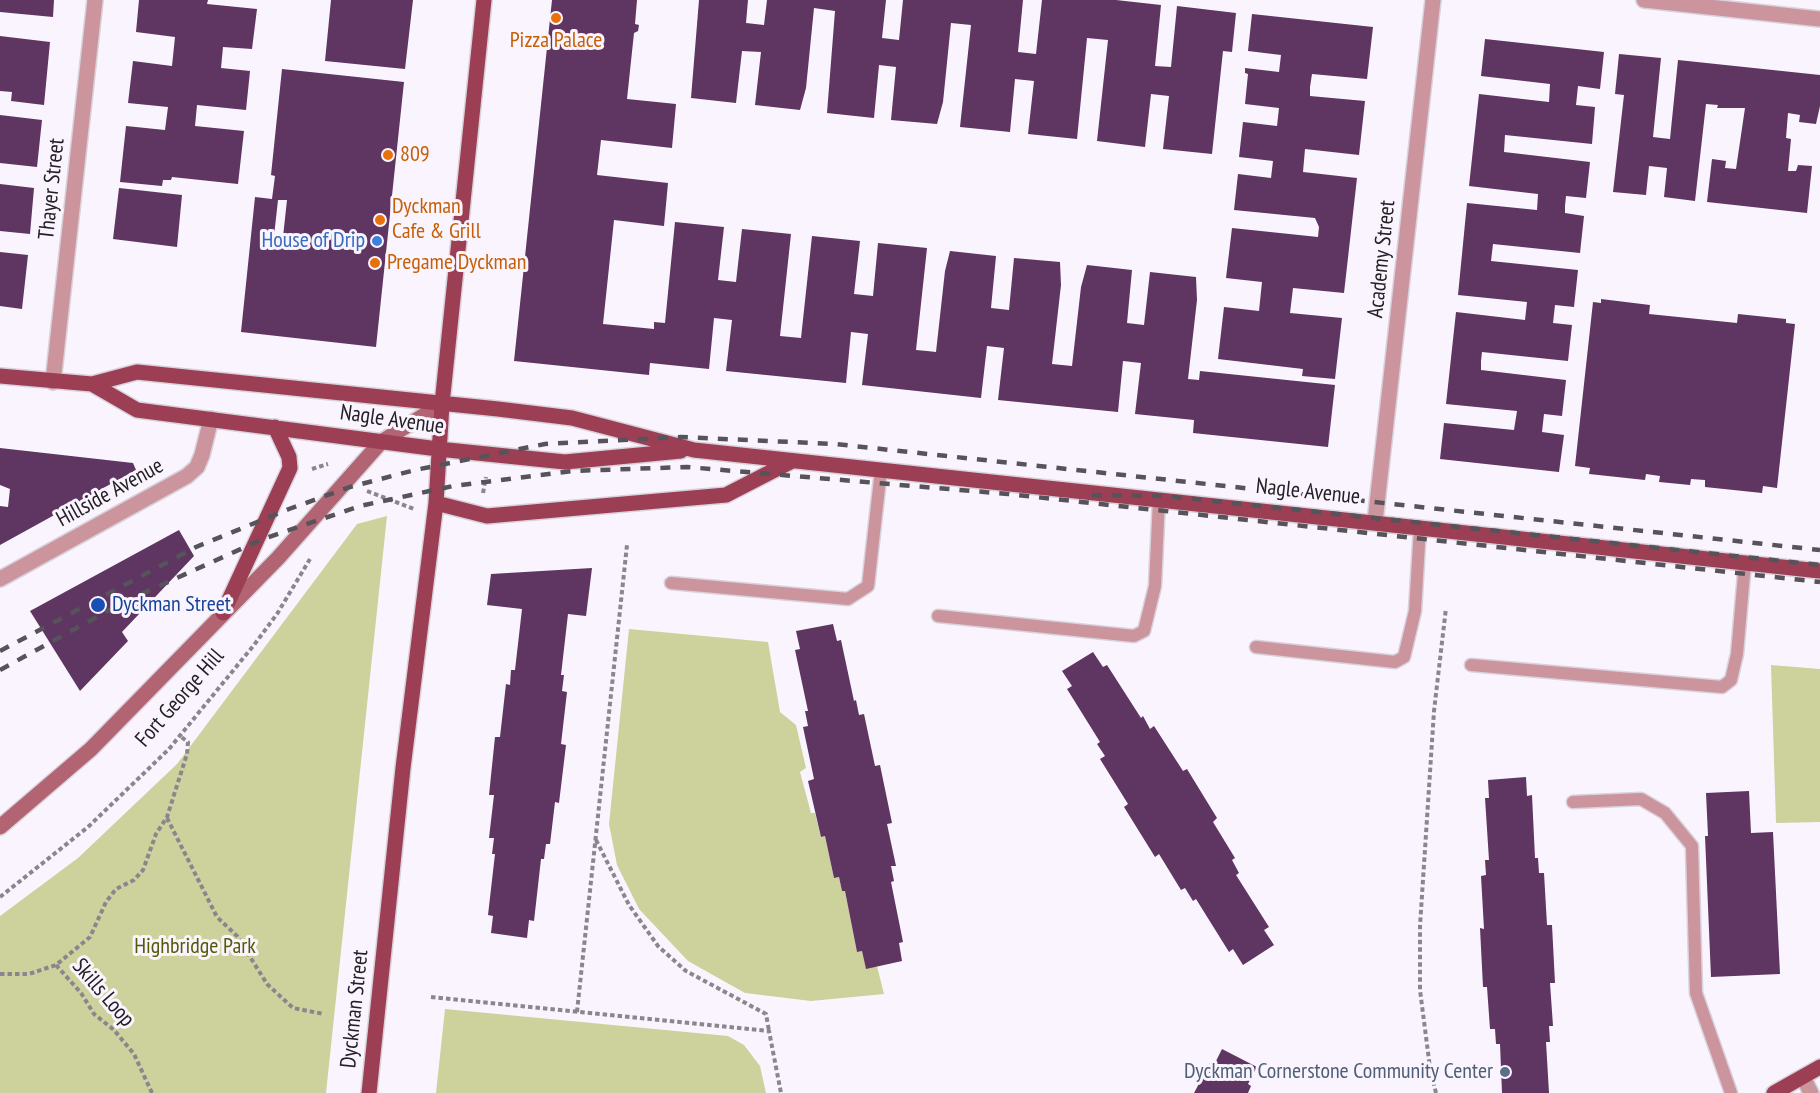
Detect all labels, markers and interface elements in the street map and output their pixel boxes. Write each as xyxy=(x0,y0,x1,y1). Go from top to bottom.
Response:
marker: Pizza Palace xyxy=(549,11,563,25)
place label: Pizza Palace xyxy=(510,28,602,54)
street label: Thayer Street xyxy=(34,137,70,241)
place label: 809 xyxy=(400,142,430,168)
marker: 809 xyxy=(381,148,395,162)
place label: Dyckman Cafe & Grill xyxy=(392,194,481,246)
street label: Academy Street xyxy=(1363,199,1401,319)
marker: Dyckman Cafe & Grill xyxy=(373,213,387,227)
place label: House of Drip xyxy=(261,228,365,254)
marker: House of Drip xyxy=(370,234,384,248)
place label: Pregame Dyckman xyxy=(387,250,526,276)
marker: Pregame Dyckman xyxy=(368,256,382,270)
street label: Nagle Avenue xyxy=(338,400,446,440)
street label: Hillside Avenue xyxy=(52,453,168,533)
street label: Nagle Avenue xyxy=(1255,473,1361,511)
place label: Dyckman Street xyxy=(112,592,231,618)
marker: Dyckman Street xyxy=(89,596,107,614)
street label: Fort George Hill xyxy=(130,644,230,752)
park label: Highbridge Park xyxy=(134,934,256,960)
street label: Dyckman Street xyxy=(336,948,374,1070)
street label: Skills Loop xyxy=(66,953,140,1033)
place label: Dyckman Cornerstone Community Center xyxy=(1184,1059,1493,1085)
marker: Dyckman Cornerstone Community Center xyxy=(1498,1065,1512,1079)

